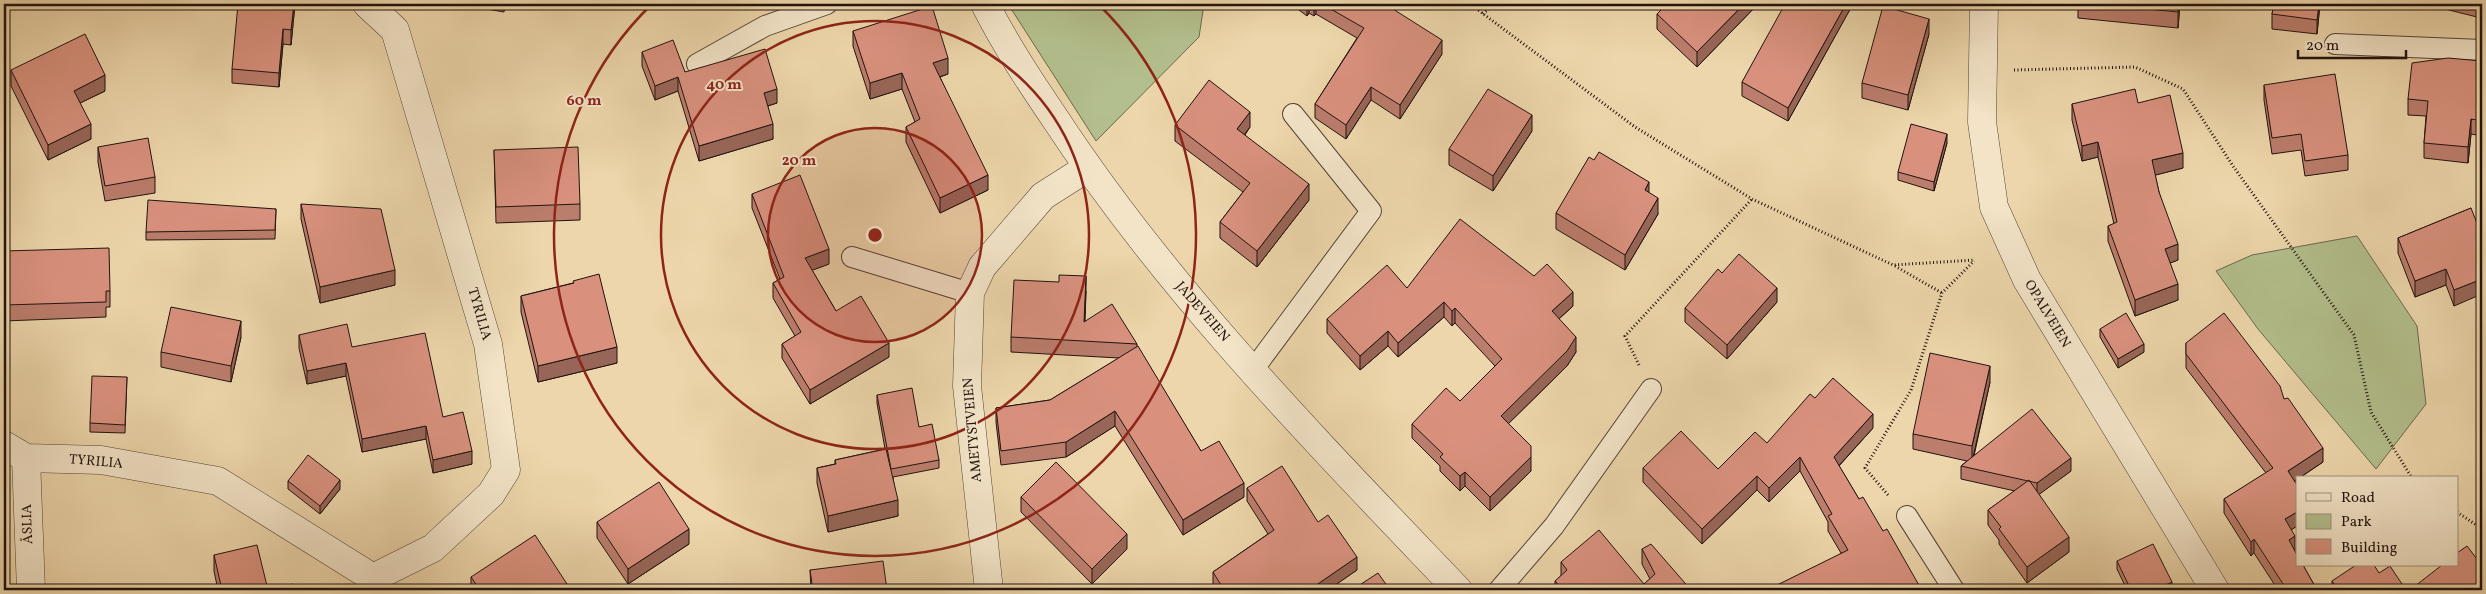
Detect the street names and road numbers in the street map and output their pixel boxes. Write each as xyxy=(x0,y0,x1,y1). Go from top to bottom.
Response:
street label: OPALVEIEN xyxy=(2019,277,2075,351)
street label: JADEVEIEN xyxy=(1170,278,1234,346)
street label: TYRILIA xyxy=(462,285,496,343)
street label: AMETYSTVEIEN xyxy=(959,377,987,483)
street label: TYRILIA xyxy=(68,450,124,474)
street label: ÅSLIA xyxy=(18,503,38,544)

